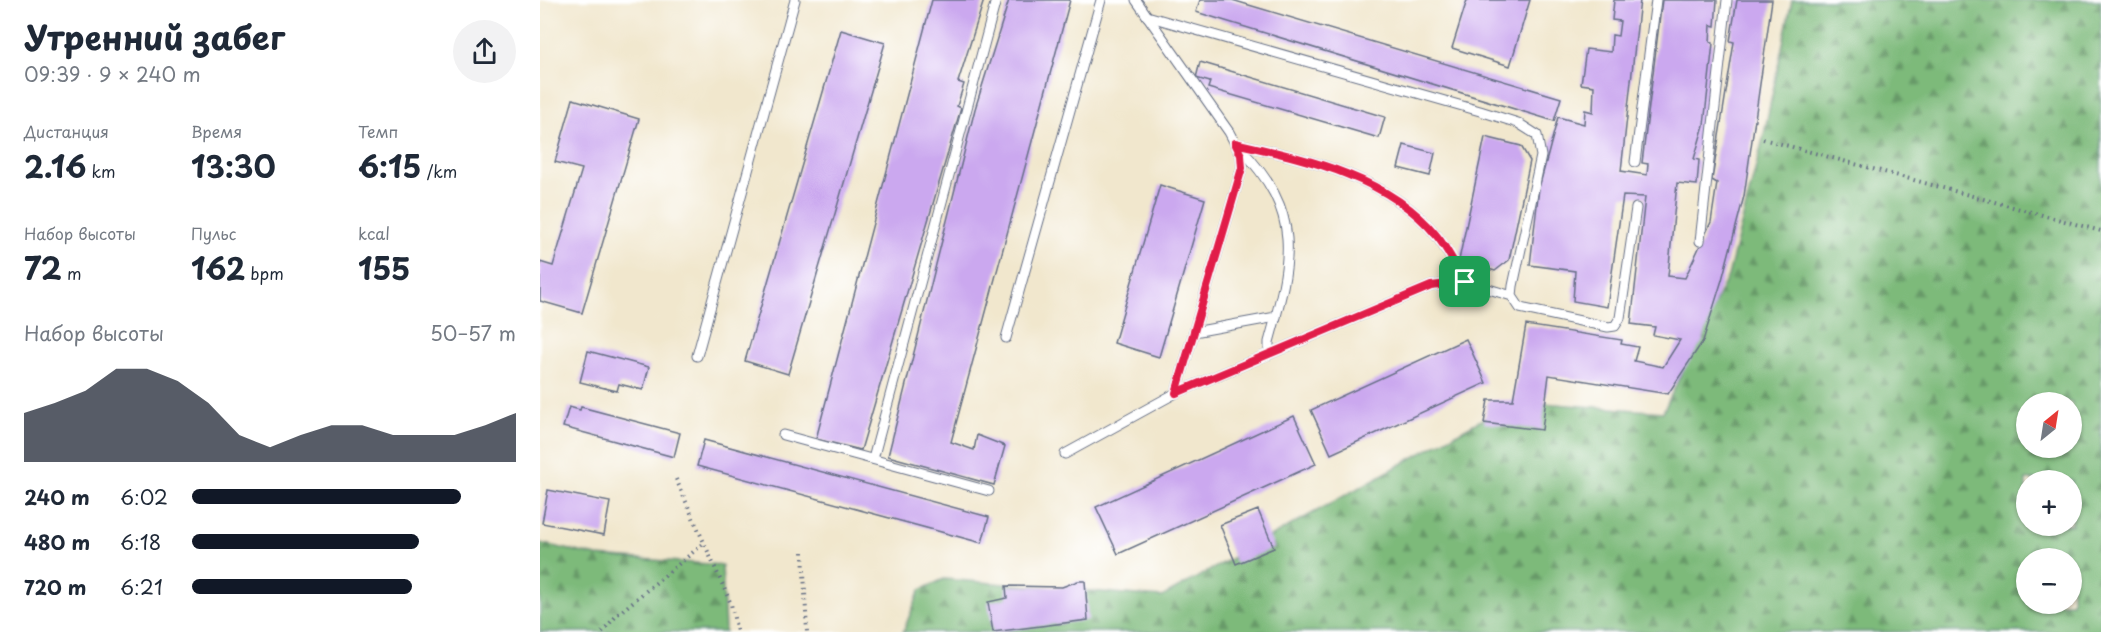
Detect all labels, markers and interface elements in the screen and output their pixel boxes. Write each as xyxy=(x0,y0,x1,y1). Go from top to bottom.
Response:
text: Утренний забег xyxy=(24,11,285,61)
button: share xyxy=(453,20,516,83)
text: 09:39 · 9 × 240 m xyxy=(24,59,201,89)
text: Дистанция xyxy=(24,119,109,143)
text: Время xyxy=(191,119,242,143)
text: Темп xyxy=(358,119,398,143)
text: 2.16 xyxy=(24,143,86,188)
text: 13:30 xyxy=(191,143,276,188)
text: 6:15 xyxy=(358,143,421,188)
text: km xyxy=(86,159,116,183)
text: /km xyxy=(421,159,457,183)
text: Набор высоты xyxy=(24,221,136,245)
text: Пульс xyxy=(191,221,236,245)
text: kcal xyxy=(358,221,390,245)
text: 72 xyxy=(24,245,62,290)
text: 162 xyxy=(191,245,245,290)
text: 155 xyxy=(358,245,410,290)
pin xyxy=(1439,256,1490,307)
text: m xyxy=(62,261,82,285)
text: bpm xyxy=(245,261,284,285)
icon: arrive xyxy=(1448,265,1481,298)
text: Набор высоты xyxy=(24,318,164,348)
text: 50–57 m xyxy=(430,318,516,348)
north arrow xyxy=(2016,392,2082,458)
map controls xyxy=(2016,392,2082,614)
button: + xyxy=(2016,470,2082,536)
text: 240 m xyxy=(24,482,90,512)
text: 6:02 xyxy=(120,482,168,512)
text: 480 m xyxy=(24,527,90,557)
text: 6:18 xyxy=(120,527,161,557)
button: − xyxy=(2016,548,2082,614)
text: 720 m xyxy=(24,572,86,602)
text: 6:21 xyxy=(120,572,163,602)

